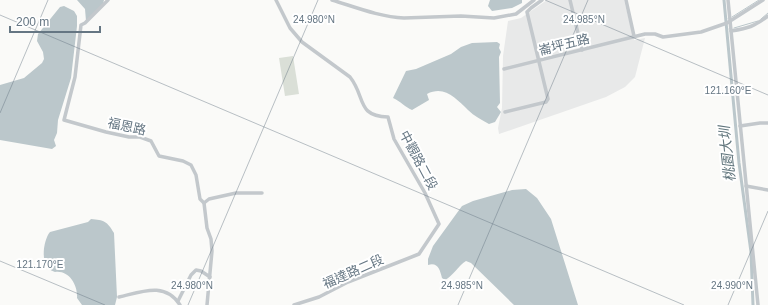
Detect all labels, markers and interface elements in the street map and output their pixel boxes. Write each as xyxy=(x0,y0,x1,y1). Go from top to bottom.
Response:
scale bar xyxy=(10,8,100,34)
text: 24.980°N xyxy=(293,14,335,25)
text: 24.985°N xyxy=(563,14,605,25)
text: 200 m xyxy=(16,15,49,29)
street label: 崙坪五路 xyxy=(537,31,591,58)
text: 121.160°E xyxy=(705,85,752,96)
street label: 福恩路 xyxy=(106,115,148,138)
water label: 桃園大圳 xyxy=(716,123,738,183)
street label: 中觀路二段 xyxy=(397,128,440,192)
street label: 福達路二段 xyxy=(320,251,386,292)
text: 121.170°E xyxy=(17,259,64,270)
text: 24.980°N xyxy=(171,280,213,291)
text: 24.985°N xyxy=(441,280,483,291)
text: 24.990°N xyxy=(711,280,753,291)

